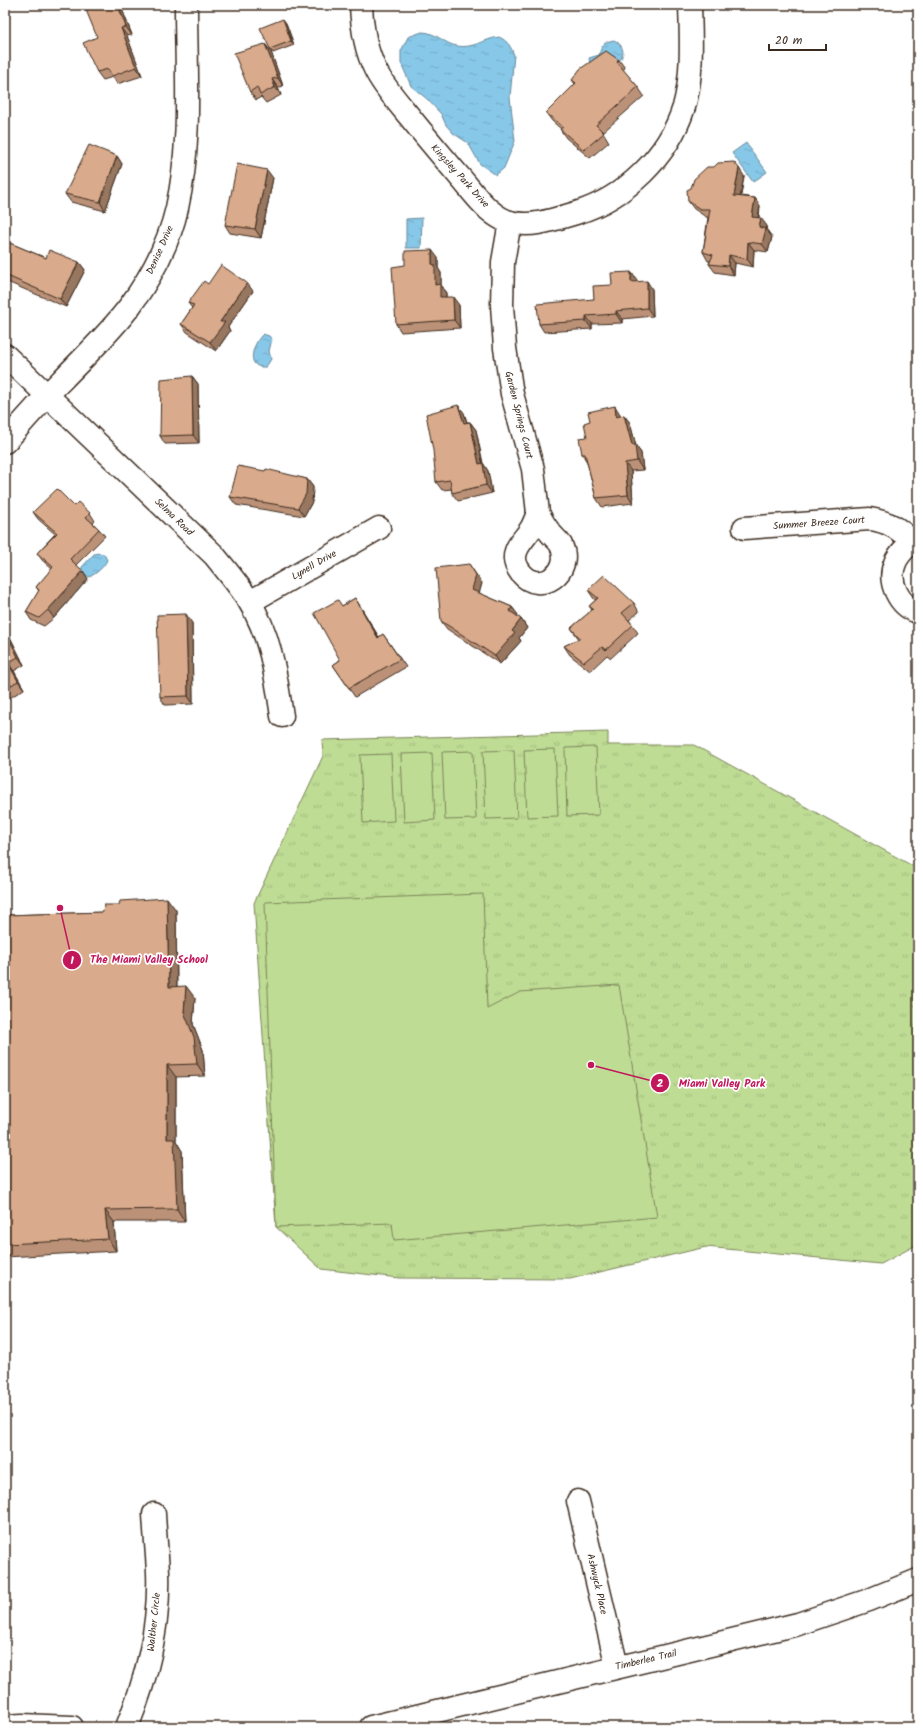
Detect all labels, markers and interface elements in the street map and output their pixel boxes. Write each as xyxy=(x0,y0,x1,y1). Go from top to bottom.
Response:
scale bar xyxy=(769,26,826,52)
text: 20 m xyxy=(775,31,803,50)
street label: Kingsley Park Drive xyxy=(427,140,493,212)
street label: Denise Drive xyxy=(142,222,178,277)
street label: Garden Springs Court xyxy=(500,370,538,461)
street label: Selma Road xyxy=(151,494,198,540)
street label: Summer Breeze Court xyxy=(773,512,866,534)
street label: Lynell Drive xyxy=(288,545,340,584)
callout: The Miami Valley School xyxy=(62,948,216,971)
text: 1 xyxy=(70,951,74,970)
text: The Miami Valley School xyxy=(90,951,208,969)
callout: Miami Valley Park xyxy=(650,1072,773,1095)
text: 2 xyxy=(657,1074,664,1093)
text: Miami Valley Park xyxy=(679,1075,766,1093)
street label: Ashwyck Place xyxy=(582,1552,612,1616)
street label: Walther Circle xyxy=(143,1591,165,1652)
street label: Timberlea Trail xyxy=(614,1645,679,1675)

